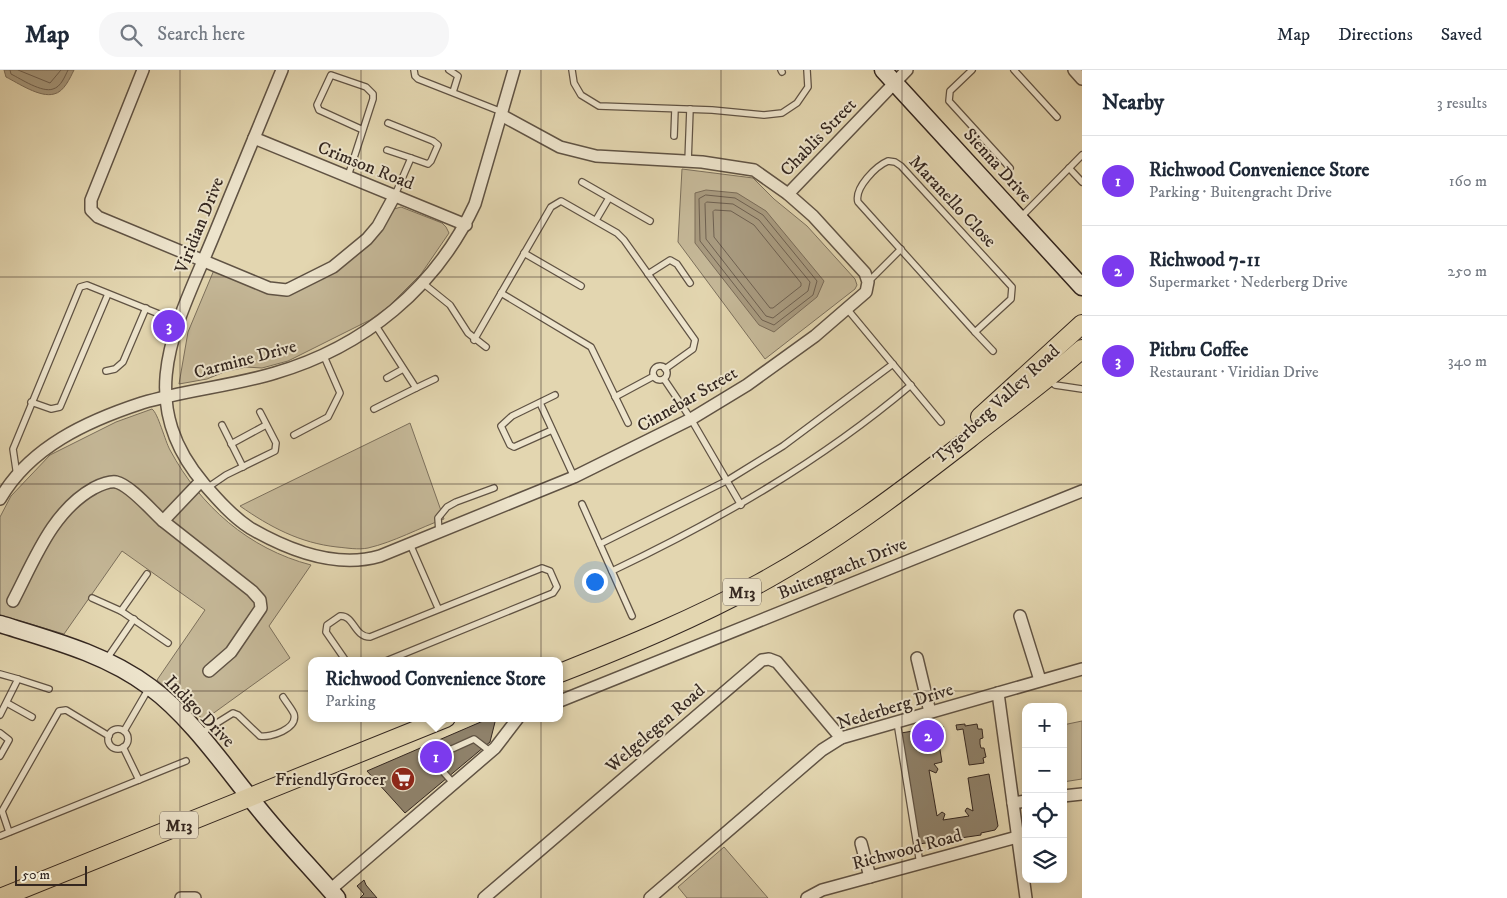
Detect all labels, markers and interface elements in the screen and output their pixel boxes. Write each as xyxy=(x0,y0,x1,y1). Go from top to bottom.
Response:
search box xyxy=(99,12,449,57)
text: Map xyxy=(25,20,69,50)
icon: search xyxy=(117,21,145,49)
text: Search here xyxy=(157,23,245,46)
text: Map xyxy=(1277,24,1310,46)
text: Directions xyxy=(1338,24,1413,46)
text: Saved xyxy=(1441,24,1482,46)
text: Nearby xyxy=(1102,90,1164,116)
text: 3 results xyxy=(1437,93,1487,113)
street label: Chablis Street xyxy=(776,94,861,181)
street label: Sienna Drive xyxy=(958,124,1036,207)
street label: Crimson Road xyxy=(314,137,417,195)
street label: Maranello Close xyxy=(904,151,1001,252)
text: Richwood Convenience Store xyxy=(1149,159,1369,182)
text: 1 xyxy=(1115,171,1121,191)
text: 160 m xyxy=(1449,171,1487,191)
street label: Viridian Drive xyxy=(170,174,229,278)
text: Parking · Buitengracht Drive xyxy=(1149,182,1332,202)
text: Richwood 7-11 xyxy=(1149,249,1260,272)
text: 2 xyxy=(1114,261,1122,281)
text: 250 m xyxy=(1447,261,1487,281)
text: Supermarket · Nederberg Drive xyxy=(1149,272,1348,292)
pin: 3 xyxy=(153,307,185,345)
street label: Carmine Drive xyxy=(192,336,299,384)
text: Pitbru Coffee xyxy=(1149,339,1248,362)
street label: Tygerberg Valley Road xyxy=(929,340,1065,469)
text: 3 xyxy=(1115,351,1121,371)
text: 340 m xyxy=(1448,351,1487,371)
street label: Cinnebar Street xyxy=(634,362,742,437)
text: Restaurant · Viridian Drive xyxy=(1149,362,1319,382)
street label: Buitengracht Drive xyxy=(775,533,910,605)
your location xyxy=(582,569,608,595)
road number: M13 xyxy=(723,578,761,606)
popup xyxy=(308,657,563,722)
text: Richwood Convenience Store xyxy=(325,668,546,691)
street label: Indigo Drive xyxy=(159,671,239,752)
street label: Nederberg Drive xyxy=(835,679,956,735)
street label: Welgelegen Road xyxy=(601,680,710,778)
text: Parking xyxy=(325,691,375,711)
map controls xyxy=(1022,703,1067,883)
button: + xyxy=(1022,703,1067,748)
pin: 2 xyxy=(912,717,944,755)
pin: 1 xyxy=(420,738,452,776)
button: − xyxy=(1022,748,1067,793)
supermarket icon: FriendlyGrocer xyxy=(390,766,416,792)
place label: FriendlyGrocer xyxy=(275,769,386,791)
button: locate xyxy=(1022,793,1067,838)
road number: M13 xyxy=(160,812,198,838)
street label: Richwood Road xyxy=(850,825,965,875)
button: layers xyxy=(1022,838,1067,883)
scale bar xyxy=(15,863,88,886)
text: 50 m xyxy=(22,866,50,884)

